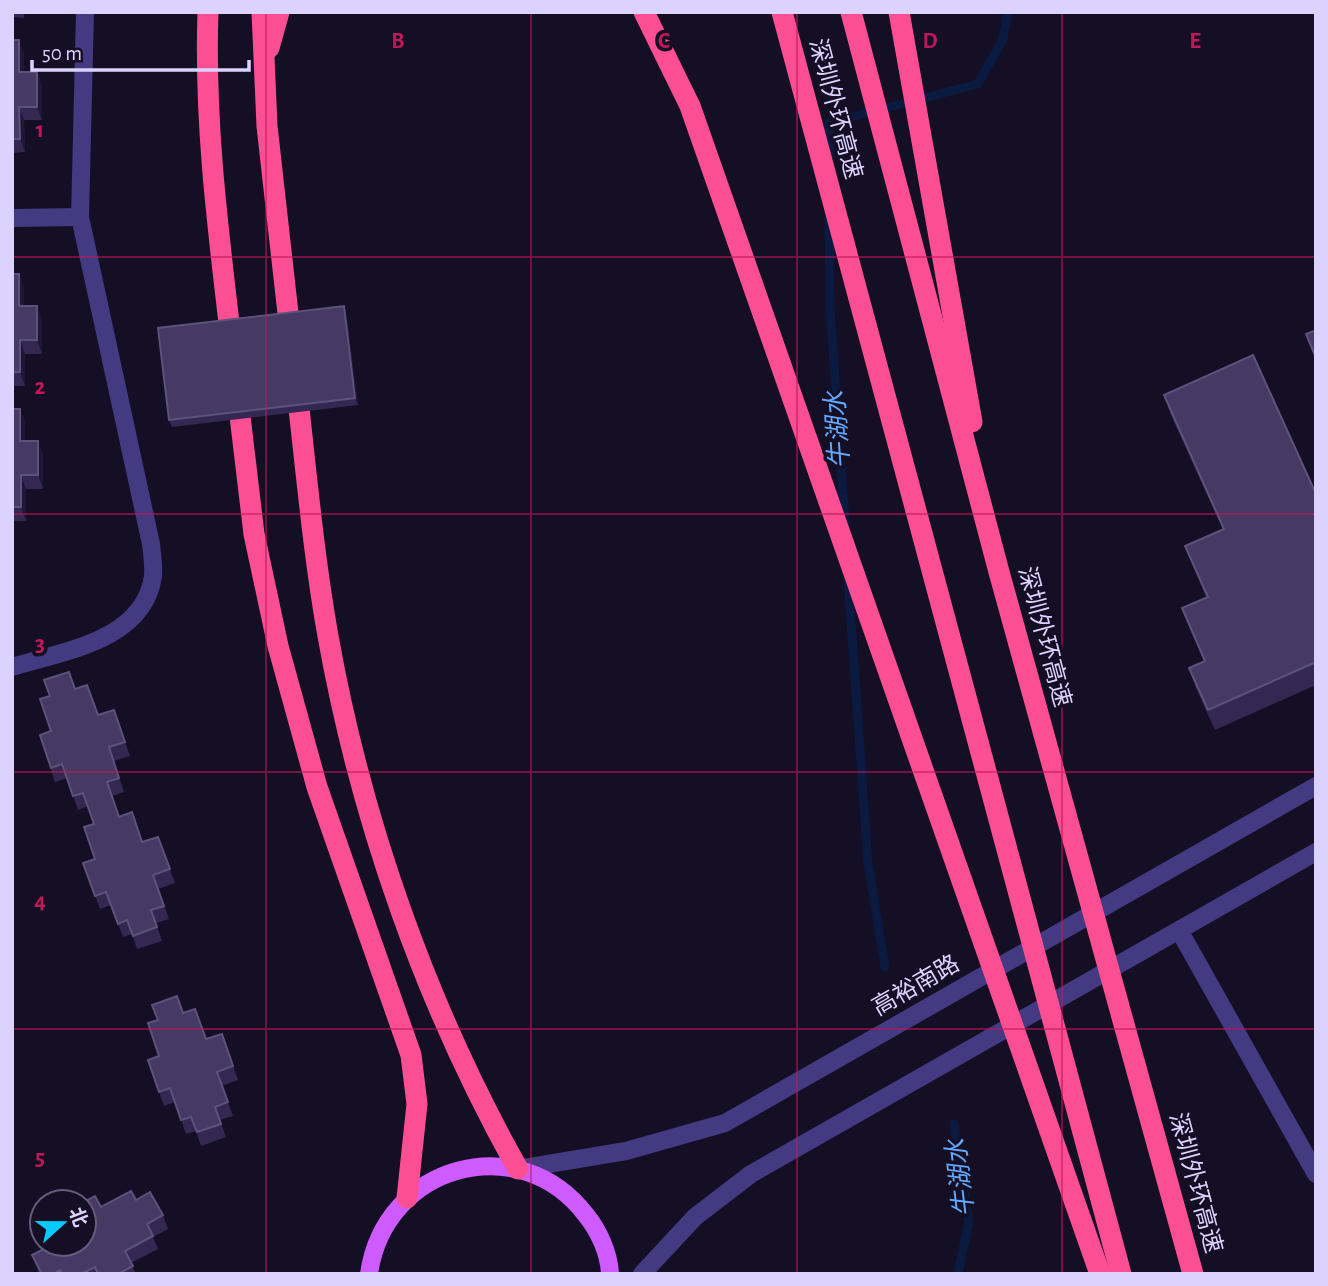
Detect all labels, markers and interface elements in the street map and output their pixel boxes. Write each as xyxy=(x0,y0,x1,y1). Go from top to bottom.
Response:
scale bar xyxy=(32,28,248,72)
text: B xyxy=(391,30,405,53)
text: C xyxy=(658,30,670,53)
text: D xyxy=(922,30,938,53)
text: E xyxy=(1189,30,1201,53)
street label: 深圳外环高速 xyxy=(805,36,867,182)
text: 50 m xyxy=(42,43,82,64)
text: 1 xyxy=(36,119,44,142)
text: 2 xyxy=(35,376,46,399)
water label: 牛湖水 xyxy=(821,389,854,470)
street label: 深圳外环高速 xyxy=(1014,564,1076,710)
text: 3 xyxy=(35,633,45,656)
text: 4 xyxy=(34,890,46,913)
street label: 高裕南路 xyxy=(867,950,964,1020)
street label: 深圳外环高速 xyxy=(1165,1110,1227,1256)
water label: 牛湖水 xyxy=(942,1137,979,1218)
text: 5 xyxy=(35,1147,45,1170)
north arrow xyxy=(28,1188,98,1258)
text: 北 xyxy=(65,1205,91,1230)

